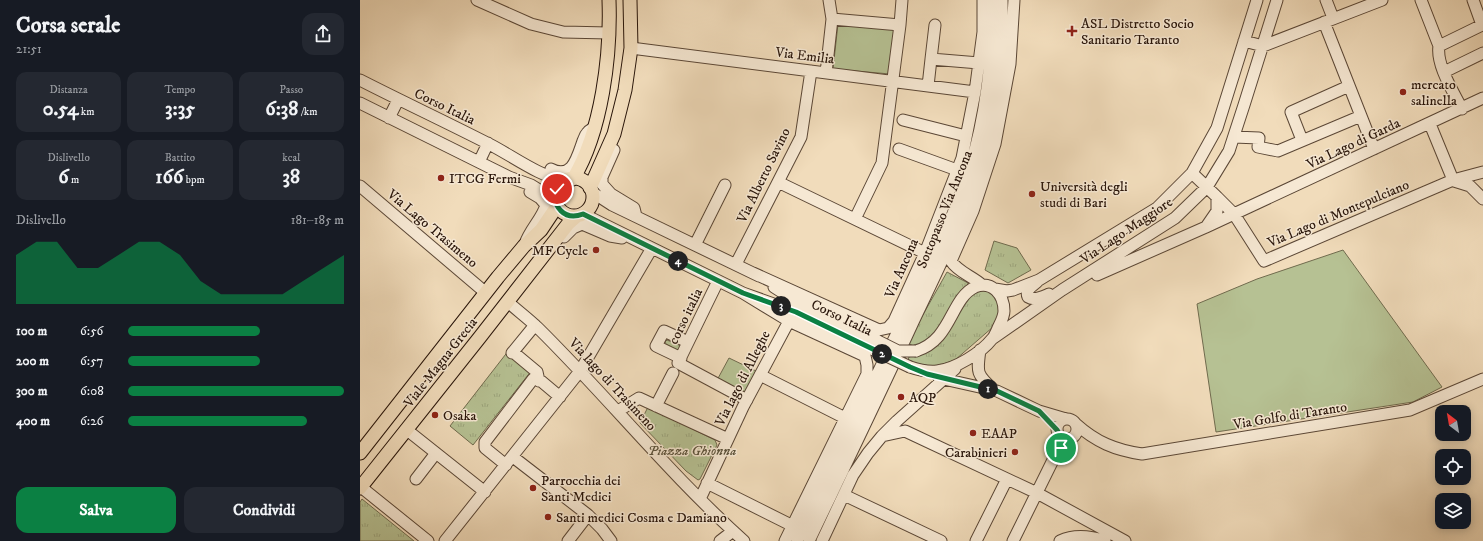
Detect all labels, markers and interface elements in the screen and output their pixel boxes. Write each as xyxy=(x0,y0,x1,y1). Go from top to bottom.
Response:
text: Corsa serale xyxy=(16,12,120,39)
button: share xyxy=(302,13,344,55)
place label: ASL Distretto Socio Sanitario Taranto xyxy=(1081,15,1194,49)
marker: ASL Distretto Socio Sanitario Taranto xyxy=(1066,25,1078,37)
text: 21:51 xyxy=(16,41,42,57)
street label: Via Emilia xyxy=(773,43,835,69)
place label: mercato salinella xyxy=(1411,76,1457,110)
text: Distanza xyxy=(50,83,88,97)
text: Tempo xyxy=(165,83,195,97)
text: Passo xyxy=(279,83,303,97)
street label: Corso Italia xyxy=(411,84,478,129)
marker: mercato salinella xyxy=(1398,87,1408,97)
text: 0.54 xyxy=(43,97,78,122)
text: 3:35 xyxy=(165,97,195,122)
text: 6:38 xyxy=(265,97,298,122)
text: km xyxy=(78,105,95,119)
text: /km xyxy=(298,105,317,119)
street label: Via Lago di Garda xyxy=(1303,114,1403,174)
street label: Via Alberto Savino xyxy=(733,125,795,227)
street label: Sottopasso Via Ancona xyxy=(913,148,977,271)
text: Dislivello xyxy=(48,151,90,165)
text: Battito xyxy=(165,151,195,165)
text: kcal xyxy=(282,151,300,165)
text: 6 xyxy=(58,165,69,190)
text: 166 xyxy=(155,165,183,190)
text: 38 xyxy=(283,165,300,190)
place label: ITCG Fermi xyxy=(449,170,521,188)
pin xyxy=(540,172,574,206)
text: m xyxy=(69,173,79,187)
text: bpm xyxy=(183,173,205,187)
marker: ITCG Fermi xyxy=(436,173,446,183)
street label: Via Lago di Montepulciano xyxy=(1264,176,1412,252)
icon: check xyxy=(546,178,568,200)
place label: Università degli studi di Bari xyxy=(1040,178,1128,212)
street label: Via Lago Trasimeno xyxy=(383,185,482,272)
marker: Università degli studi di Bari xyxy=(1027,189,1037,199)
street label: Via Lago Maggiore xyxy=(1076,193,1176,269)
text: Dislivello xyxy=(16,212,66,228)
text: 181–185 m xyxy=(291,212,344,228)
street label: Via Ancona xyxy=(880,236,923,302)
place label: MF Cycle xyxy=(532,242,588,260)
marker: MF Cycle xyxy=(591,245,601,255)
pin: 4 xyxy=(668,251,688,271)
text: 4 xyxy=(675,254,681,268)
street label: corso italia xyxy=(665,285,707,347)
street label: Corso Italia xyxy=(808,295,875,340)
pin: 3 xyxy=(771,296,791,316)
text: 3 xyxy=(779,299,783,313)
street label: Viale Magna Grecia xyxy=(399,314,482,412)
text: 100 m xyxy=(16,323,47,339)
text: 6:56 xyxy=(80,323,103,339)
street label: Via lago di Alleghe xyxy=(711,328,775,430)
street label: Via lago di Trasimeno xyxy=(564,334,660,435)
pin: 2 xyxy=(872,344,892,364)
text: 2 xyxy=(879,347,885,361)
text: 200 m xyxy=(16,353,49,369)
text: 6:57 xyxy=(80,353,103,369)
pin: 1 xyxy=(978,379,998,399)
text: 1 xyxy=(986,382,990,396)
text: 300 m xyxy=(16,383,47,399)
text: 6:08 xyxy=(80,383,104,399)
place label: AQP xyxy=(909,389,936,407)
marker: AQP xyxy=(896,392,906,402)
street label: Via Golfo di Taranto xyxy=(1231,398,1348,434)
north arrow xyxy=(1435,405,1471,441)
map controls xyxy=(1435,405,1471,529)
place label: Osaka xyxy=(443,407,476,425)
marker: Osaka xyxy=(430,410,440,420)
text: 400 m xyxy=(16,413,50,429)
text: 6:26 xyxy=(80,413,103,429)
place label: EAAP xyxy=(981,425,1017,443)
marker: EAAP xyxy=(968,428,978,438)
pin xyxy=(1044,431,1078,465)
icon: arrive xyxy=(1050,437,1072,459)
park label: Piazza Ghionna xyxy=(648,442,736,460)
place label: Carabinieri xyxy=(945,444,1007,462)
marker: Carabinieri xyxy=(1010,447,1020,457)
button: locate xyxy=(1435,449,1471,485)
place label: Parrocchia dei Santi Medici xyxy=(541,472,621,506)
marker: Parrocchia dei Santi Medici xyxy=(528,483,538,493)
button: Salva xyxy=(16,487,176,533)
button: Condividi xyxy=(184,487,344,533)
button: layers xyxy=(1435,493,1471,529)
place label: Santi medici Cosma e Damiano xyxy=(556,509,727,527)
marker: Santi medici Cosma e Damiano xyxy=(543,512,553,522)

